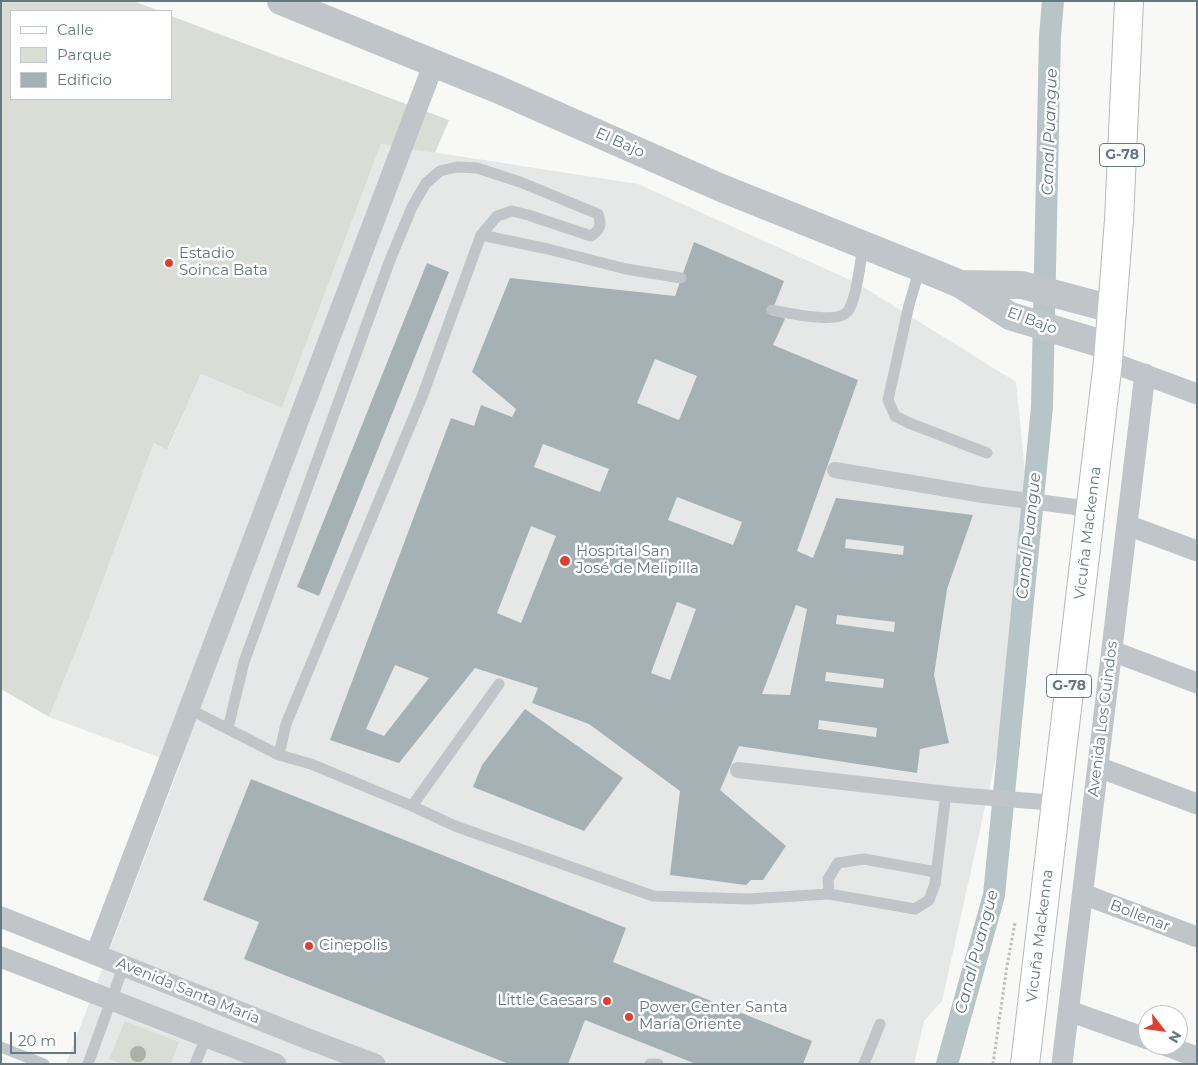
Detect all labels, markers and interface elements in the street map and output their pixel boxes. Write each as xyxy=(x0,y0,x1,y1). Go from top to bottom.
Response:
legend xyxy=(10,10,172,100)
text: Calle xyxy=(57,20,94,39)
text: Parque xyxy=(57,45,112,64)
water label: Canal Puangue xyxy=(1038,68,1062,196)
text: Edificio xyxy=(57,70,112,89)
street label: El Bajo xyxy=(593,124,647,162)
road number: G-78 xyxy=(1100,144,1144,166)
place label: Estadio Soinca Bata xyxy=(179,245,268,280)
marker: Estadio Soinca Bata xyxy=(163,257,175,269)
street label: El Bajo xyxy=(1005,304,1059,338)
street label: Vicuña Mackenna xyxy=(1071,465,1105,601)
water label: Canal Puangue xyxy=(1013,472,1045,600)
place label: Hospital San José de Melipilla xyxy=(576,543,699,578)
marker: Hospital San José de Melipilla xyxy=(558,554,572,568)
street label: Avenida Los Guindos xyxy=(1085,640,1121,798)
road number: G-78 xyxy=(1046,674,1092,698)
street label: Vicuña Mackenna xyxy=(1023,868,1057,1004)
water label: Canal Puangue xyxy=(951,888,1003,1016)
street label: Bollenar xyxy=(1107,896,1173,936)
place label: Cinepolis xyxy=(319,937,388,955)
marker: Cinepolis xyxy=(303,940,315,952)
street label: Avenida Santa María xyxy=(114,954,262,1028)
place label: Little Caesars xyxy=(497,992,597,1010)
marker: Little Caesars xyxy=(601,995,613,1007)
place label: Power Center Santa María Oriente xyxy=(639,999,788,1034)
north arrow xyxy=(1138,1005,1188,1055)
marker: Power Center Santa María Oriente xyxy=(623,1011,635,1023)
scale bar xyxy=(12,1022,79,1054)
text: N xyxy=(1165,1028,1186,1046)
text: 20 m xyxy=(18,1031,56,1050)

